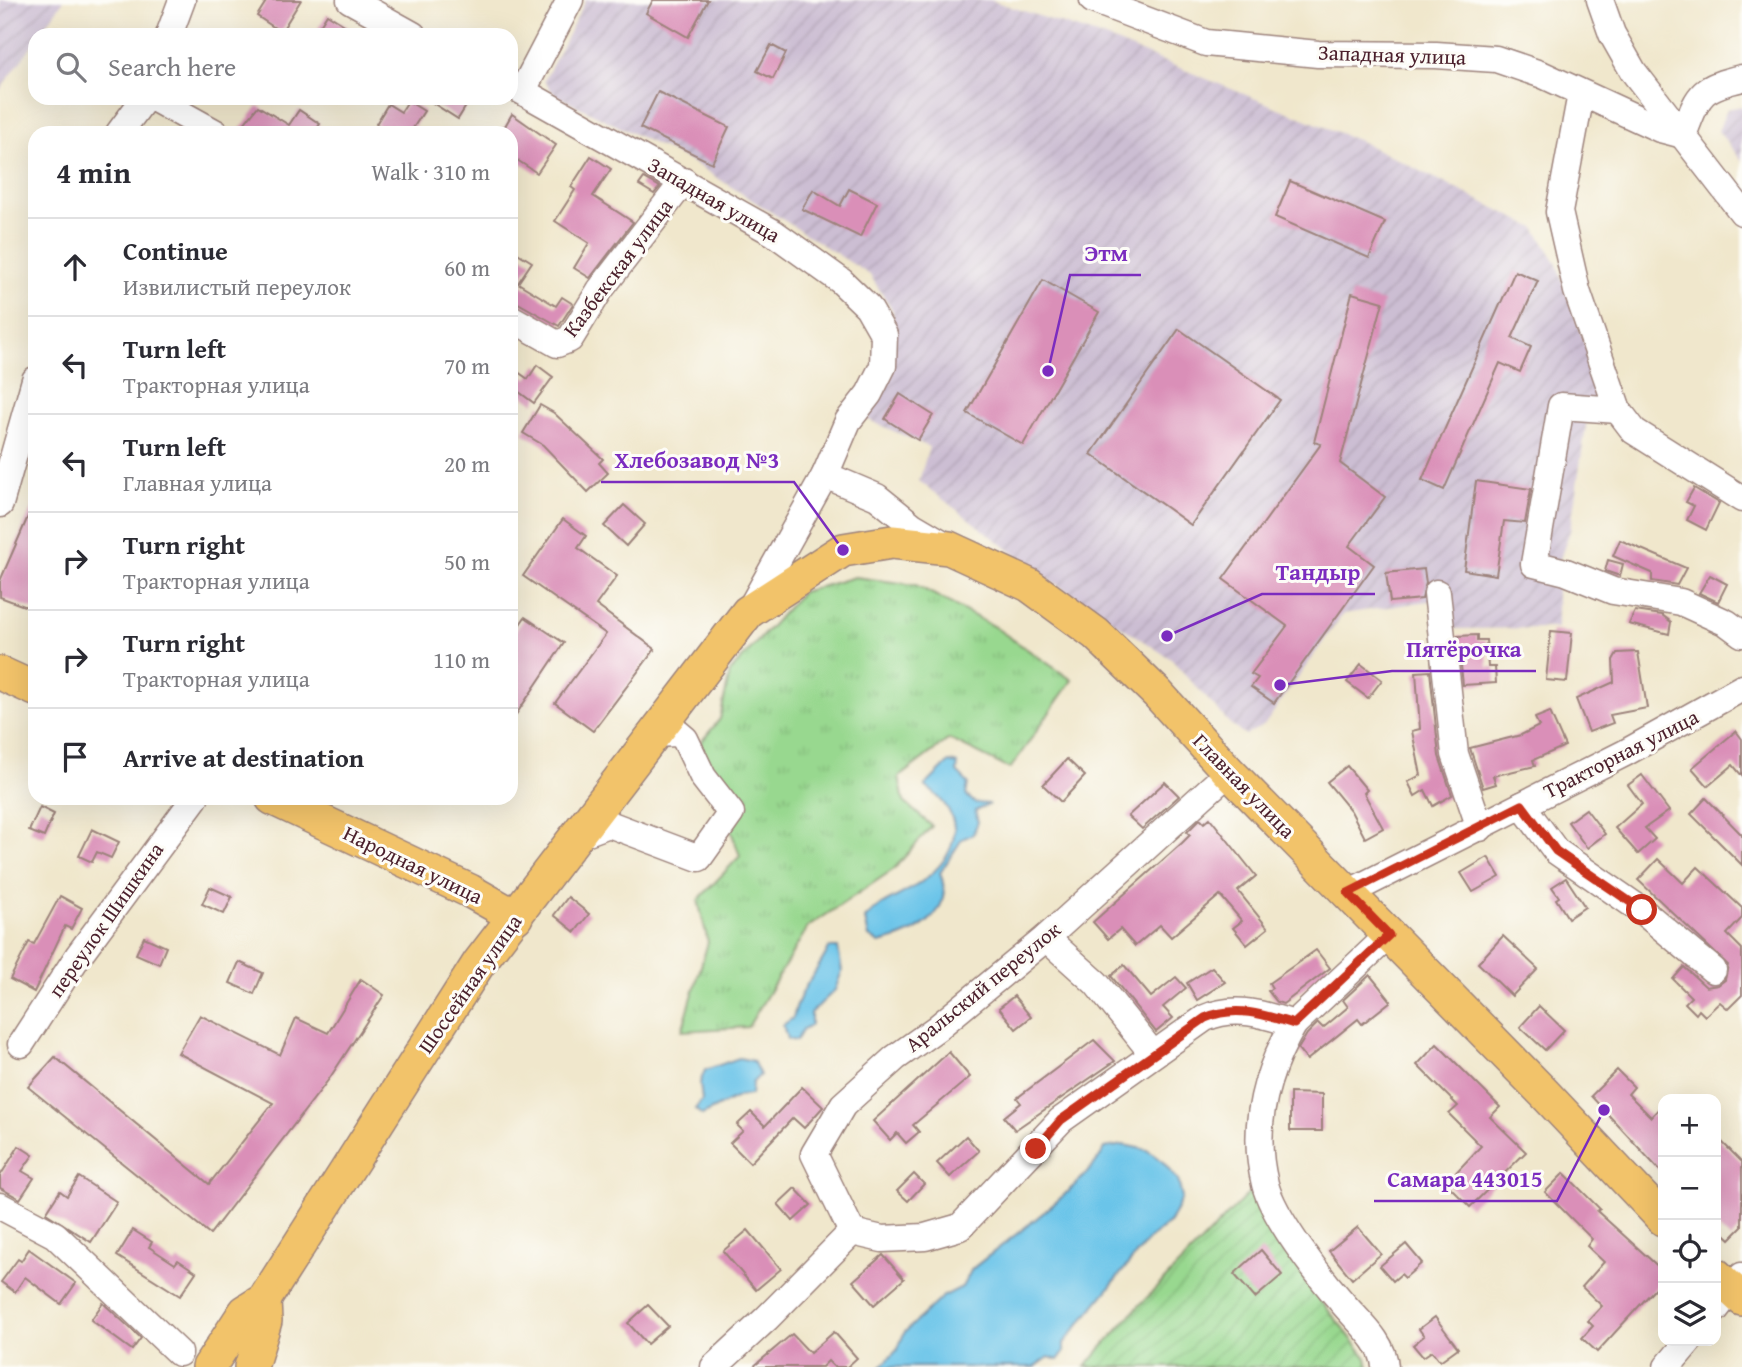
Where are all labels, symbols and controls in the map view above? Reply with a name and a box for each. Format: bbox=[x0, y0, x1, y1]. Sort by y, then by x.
search box bbox=[28, 28, 518, 105]
street label: Западная улица bbox=[1317, 36, 1467, 73]
text: Search here bbox=[108, 47, 236, 86]
icon: search bbox=[52, 48, 90, 86]
street label: Западная улица bbox=[642, 149, 786, 250]
text: 4 min bbox=[56, 150, 131, 194]
text: Walk · 310 m bbox=[371, 155, 490, 188]
street label: Казбекская улица bbox=[555, 192, 680, 343]
text: Continue bbox=[123, 231, 228, 270]
callout: Этм bbox=[1070, 231, 1141, 275]
text: Этм bbox=[1084, 236, 1128, 269]
icon: ahead bbox=[56, 248, 94, 286]
text: 60 m bbox=[444, 251, 490, 284]
text: Извилистый переулок bbox=[123, 270, 351, 303]
text: Turn left bbox=[123, 329, 226, 368]
icon: left bbox=[56, 346, 94, 384]
text: 70 m bbox=[444, 349, 490, 382]
text: Тракторная улица bbox=[123, 368, 310, 401]
text: Turn left bbox=[123, 427, 226, 466]
callout: Хлебозавод №3 bbox=[601, 438, 794, 482]
text: Хлебозавод №3 bbox=[615, 443, 779, 476]
icon: left bbox=[56, 444, 94, 482]
text: 20 m bbox=[444, 447, 490, 480]
text: Главная улица bbox=[123, 466, 272, 499]
text: Turn right bbox=[123, 525, 245, 564]
icon: right bbox=[56, 542, 94, 580]
text: 50 m bbox=[444, 545, 490, 578]
callout: Тандыр bbox=[1262, 550, 1375, 594]
text: Тандыр bbox=[1276, 555, 1360, 588]
text: Тракторная улица bbox=[123, 564, 310, 597]
text: Turn right bbox=[123, 623, 245, 662]
callout: Пятёрочка bbox=[1392, 627, 1536, 671]
text: Пятёрочка bbox=[1406, 632, 1522, 665]
icon: right bbox=[56, 640, 94, 678]
text: 110 m bbox=[433, 643, 490, 676]
text: Тракторная улица bbox=[123, 662, 310, 695]
street label: Тракторная улица bbox=[1538, 701, 1704, 806]
street label: Главная улица bbox=[1186, 726, 1303, 845]
icon: arrive bbox=[56, 738, 94, 776]
text: Arrive at destination bbox=[123, 738, 364, 777]
street label: Народная улица bbox=[338, 817, 488, 912]
street label: переулок Шишкина bbox=[40, 836, 171, 1004]
route start bbox=[1626, 894, 1657, 925]
street label: Шоссейная улица bbox=[410, 908, 529, 1060]
street label: Аральский переулок bbox=[898, 914, 1067, 1059]
map controls bbox=[1658, 1094, 1721, 1346]
button: + bbox=[1658, 1094, 1721, 1157]
route end bbox=[1020, 1133, 1051, 1164]
callout: Самара 443015 bbox=[1374, 1157, 1557, 1201]
button: − bbox=[1658, 1157, 1721, 1220]
text: Самара 443015 bbox=[1387, 1162, 1543, 1195]
button: locate bbox=[1658, 1220, 1721, 1283]
button: layers bbox=[1658, 1283, 1721, 1346]

